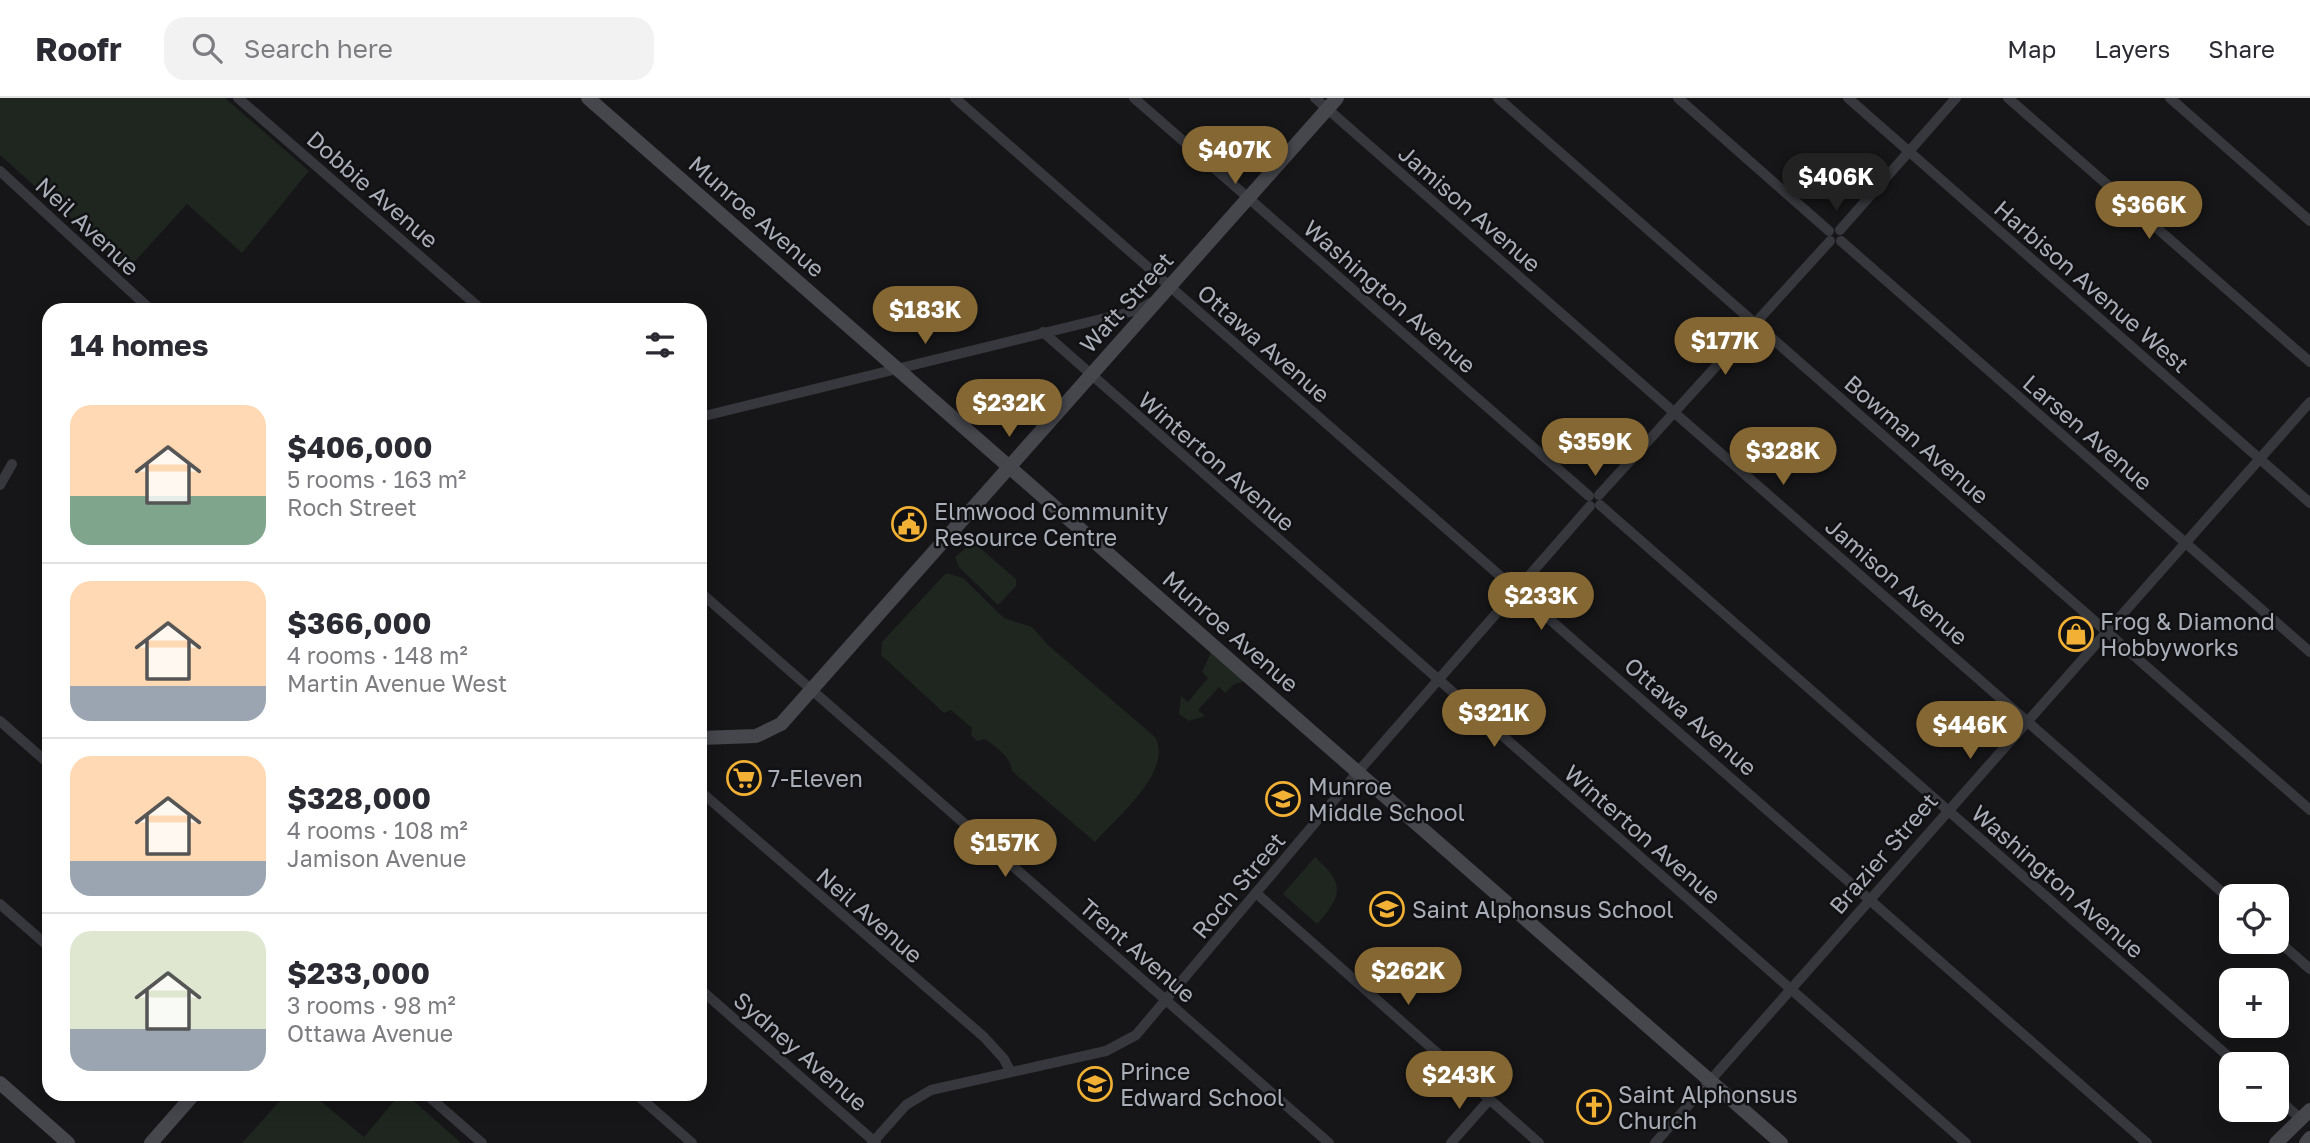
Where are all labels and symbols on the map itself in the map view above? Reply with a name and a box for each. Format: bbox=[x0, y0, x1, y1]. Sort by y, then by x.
street label: Dobbie Avenue bbox=[302, 124, 444, 254]
pin: $407K bbox=[1186, 126, 1284, 186]
street label: Jamison Avenue bbox=[1393, 139, 1547, 277]
street label: Munroe Avenue bbox=[683, 149, 831, 283]
pin: $406K bbox=[1787, 153, 1885, 213]
street label: Neil Avenue bbox=[30, 171, 146, 281]
pin: $366K bbox=[2100, 181, 2198, 241]
street label: Harbison Avenue West bbox=[1989, 194, 2195, 378]
street label: Washington Avenue bbox=[1298, 214, 1482, 378]
street label: Watt Street bbox=[1073, 246, 1179, 358]
street label: Ottawa Avenue bbox=[1192, 278, 1336, 408]
pin: $183K bbox=[876, 286, 974, 346]
pin: $177K bbox=[1676, 317, 1774, 377]
street label: Larsen Avenue bbox=[2018, 368, 2158, 496]
street label: Bowman Avenue bbox=[1839, 369, 1995, 509]
pin: $232K bbox=[960, 380, 1058, 439]
street label: Winterton Avenue bbox=[1133, 385, 1301, 537]
pin: $359K bbox=[1546, 418, 1644, 478]
pin: $328K bbox=[1734, 428, 1832, 487]
place label: Elmwood Community Resource Centre bbox=[934, 497, 1168, 551]
public building icon: Elmwood Community Resource Centre bbox=[890, 505, 928, 543]
street label: Jamison Avenue bbox=[1820, 512, 1974, 650]
street label: Munroe Avenue bbox=[1157, 564, 1305, 698]
pin: $233K bbox=[1492, 573, 1590, 632]
place label: Frog & Diamond Hobbyworks bbox=[2100, 607, 2275, 661]
shop icon: Frog & Diamond Hobbyworks bbox=[2057, 615, 2095, 653]
street label: Ottawa Avenue bbox=[1619, 651, 1763, 781]
pin: $321K bbox=[1445, 690, 1543, 749]
pin: $446K bbox=[1921, 702, 2019, 761]
street label: Winterton Avenue bbox=[1559, 758, 1727, 910]
supermarket icon: 7-Eleven bbox=[725, 759, 763, 797]
place label: 7-Eleven bbox=[768, 764, 863, 792]
place label: Munroe Middle School bbox=[1308, 772, 1465, 826]
school or university icon: Munroe Middle School bbox=[1264, 780, 1302, 818]
street label: Brazier Street bbox=[1823, 787, 1943, 919]
street label: Washington Avenue bbox=[1966, 799, 2150, 963]
pin: $157K bbox=[956, 820, 1054, 879]
street label: Roch Street bbox=[1186, 826, 1290, 944]
street label: Neil Avenue bbox=[811, 861, 929, 969]
school or university icon: Saint Alphonsus School bbox=[1368, 890, 1406, 928]
street label: Trent Avenue bbox=[1074, 892, 1202, 1008]
place label: Saint Alphonsus School bbox=[1412, 895, 1674, 923]
pin: $262K bbox=[1359, 948, 1457, 1007]
street label: Sydney Avenue bbox=[728, 985, 874, 1117]
pin: $243K bbox=[1410, 1052, 1508, 1111]
place label: Prince Edward School bbox=[1120, 1057, 1284, 1111]
school or university icon: Prince Edward School bbox=[1076, 1065, 1114, 1103]
place label: Saint Alphonsus Church bbox=[1618, 1080, 1798, 1134]
church icon: Saint Alphonsus Church bbox=[1575, 1088, 1613, 1126]

